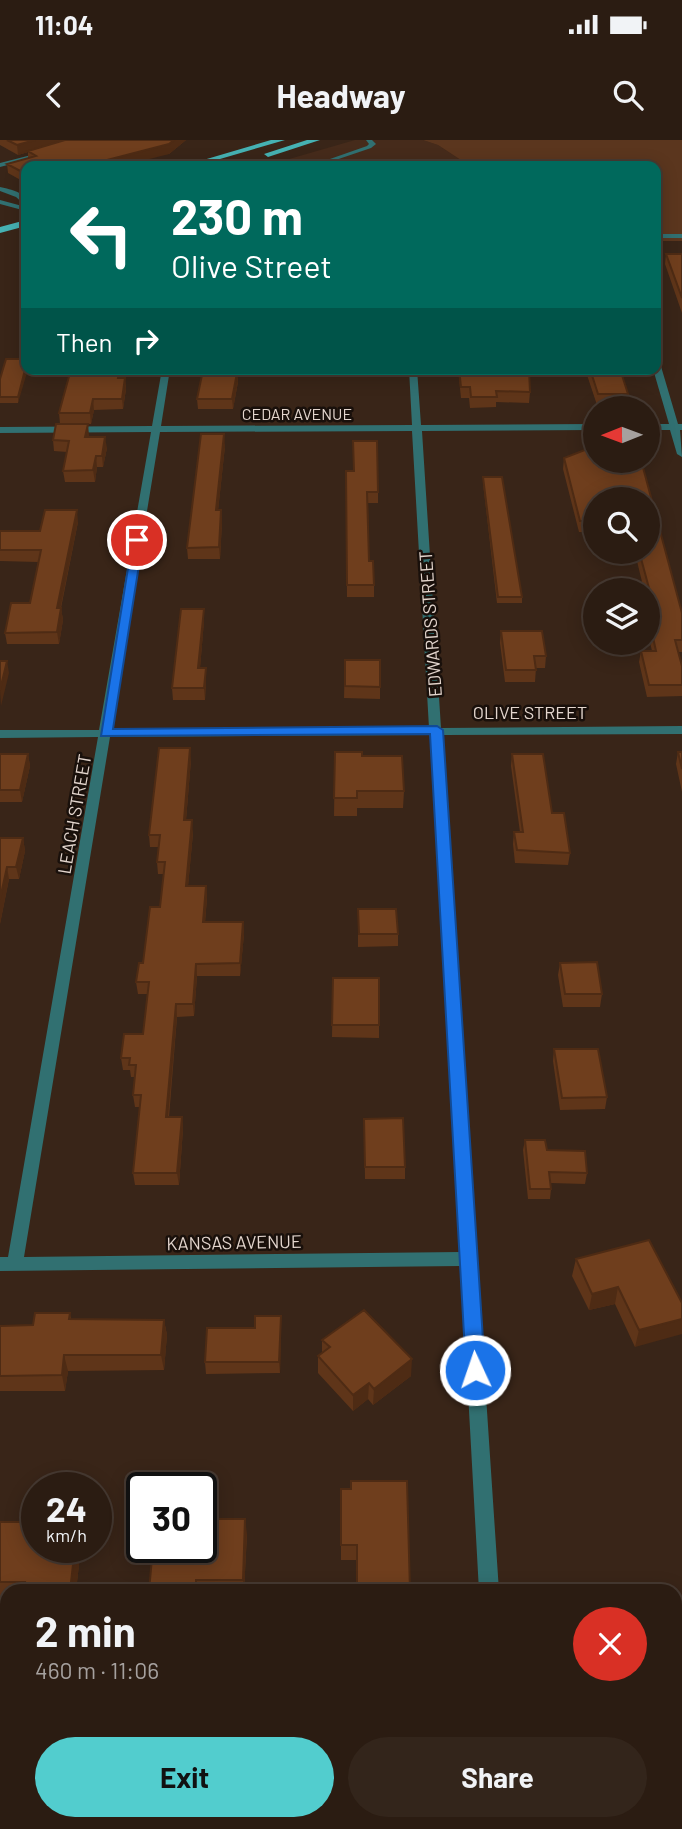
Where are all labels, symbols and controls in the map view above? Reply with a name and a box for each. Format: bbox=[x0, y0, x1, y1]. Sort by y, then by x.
text: 11:04 bbox=[35, 9, 94, 40]
icon: back bbox=[35, 76, 73, 114]
text: Headway bbox=[276, 76, 406, 114]
icon: search bbox=[609, 76, 647, 114]
text: 230 m bbox=[171, 186, 303, 245]
icon: left bbox=[56, 189, 147, 280]
text: Olive Street bbox=[171, 246, 332, 284]
icon: right bbox=[127, 322, 165, 360]
text: Then bbox=[56, 326, 113, 357]
north arrow bbox=[583, 396, 660, 472]
map controls bbox=[583, 396, 660, 655]
street label: CEDAR AVENUE bbox=[242, 404, 352, 423]
button: search bbox=[583, 487, 660, 564]
pin bbox=[107, 510, 167, 570]
icon: arrive bbox=[118, 521, 156, 559]
street label: EDWARDS STREET bbox=[414, 550, 446, 698]
button: layers bbox=[583, 578, 660, 655]
street label: OLIVE STREET bbox=[473, 701, 587, 723]
street label: LEACH STREET bbox=[53, 752, 95, 876]
street label: KANSAS AVENUE bbox=[166, 1230, 302, 1254]
position arrow bbox=[438, 1333, 512, 1407]
speed limit sign: 30 bbox=[126, 1472, 217, 1563]
text: 24 bbox=[46, 1487, 87, 1529]
text: km/h bbox=[46, 1524, 87, 1546]
text: 2 min bbox=[35, 1605, 136, 1655]
button: close bbox=[573, 1607, 647, 1681]
text: 460 m · 11:06 bbox=[35, 1656, 159, 1684]
button: Exit bbox=[35, 1737, 334, 1817]
button: Share bbox=[348, 1737, 647, 1817]

